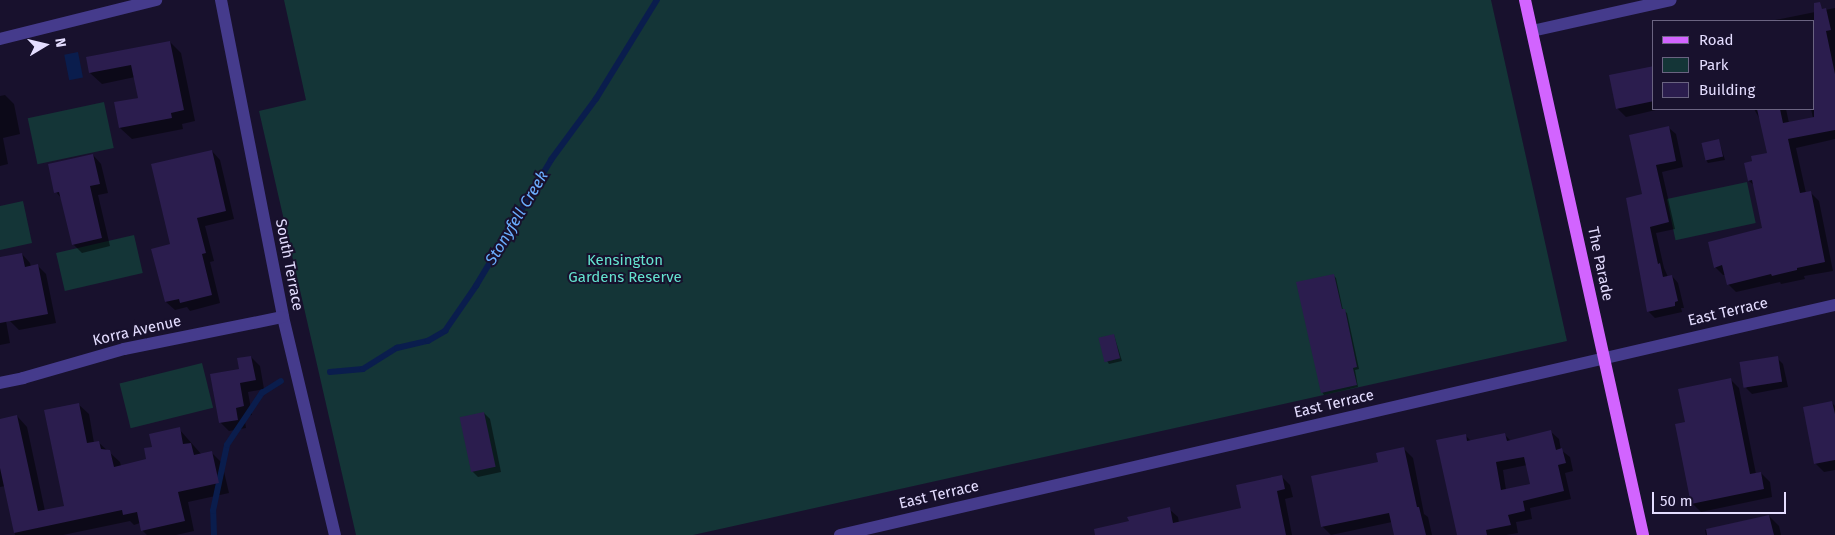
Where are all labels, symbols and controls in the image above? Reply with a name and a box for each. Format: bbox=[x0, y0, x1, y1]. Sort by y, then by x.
north arrow bbox=[20, 20, 70, 70]
legend bbox=[1652, 20, 1815, 110]
text: Road bbox=[1699, 31, 1734, 49]
text: N bbox=[51, 37, 69, 48]
text: Park bbox=[1699, 56, 1729, 74]
text: Building bbox=[1699, 81, 1755, 99]
water label: Stonyfell Creek bbox=[481, 167, 553, 269]
street label: South Terrace bbox=[271, 218, 307, 312]
street label: The Parade bbox=[1583, 225, 1617, 303]
park label: Kensington Gardens Reserve bbox=[568, 251, 682, 286]
street label: East Terrace bbox=[1686, 294, 1770, 330]
street label: Korra Avenue bbox=[91, 312, 183, 350]
street label: East Terrace bbox=[1292, 386, 1376, 422]
street label: East Terrace bbox=[897, 477, 981, 513]
scale bar bbox=[1655, 482, 1789, 514]
text: 50 m bbox=[1660, 492, 1693, 510]

